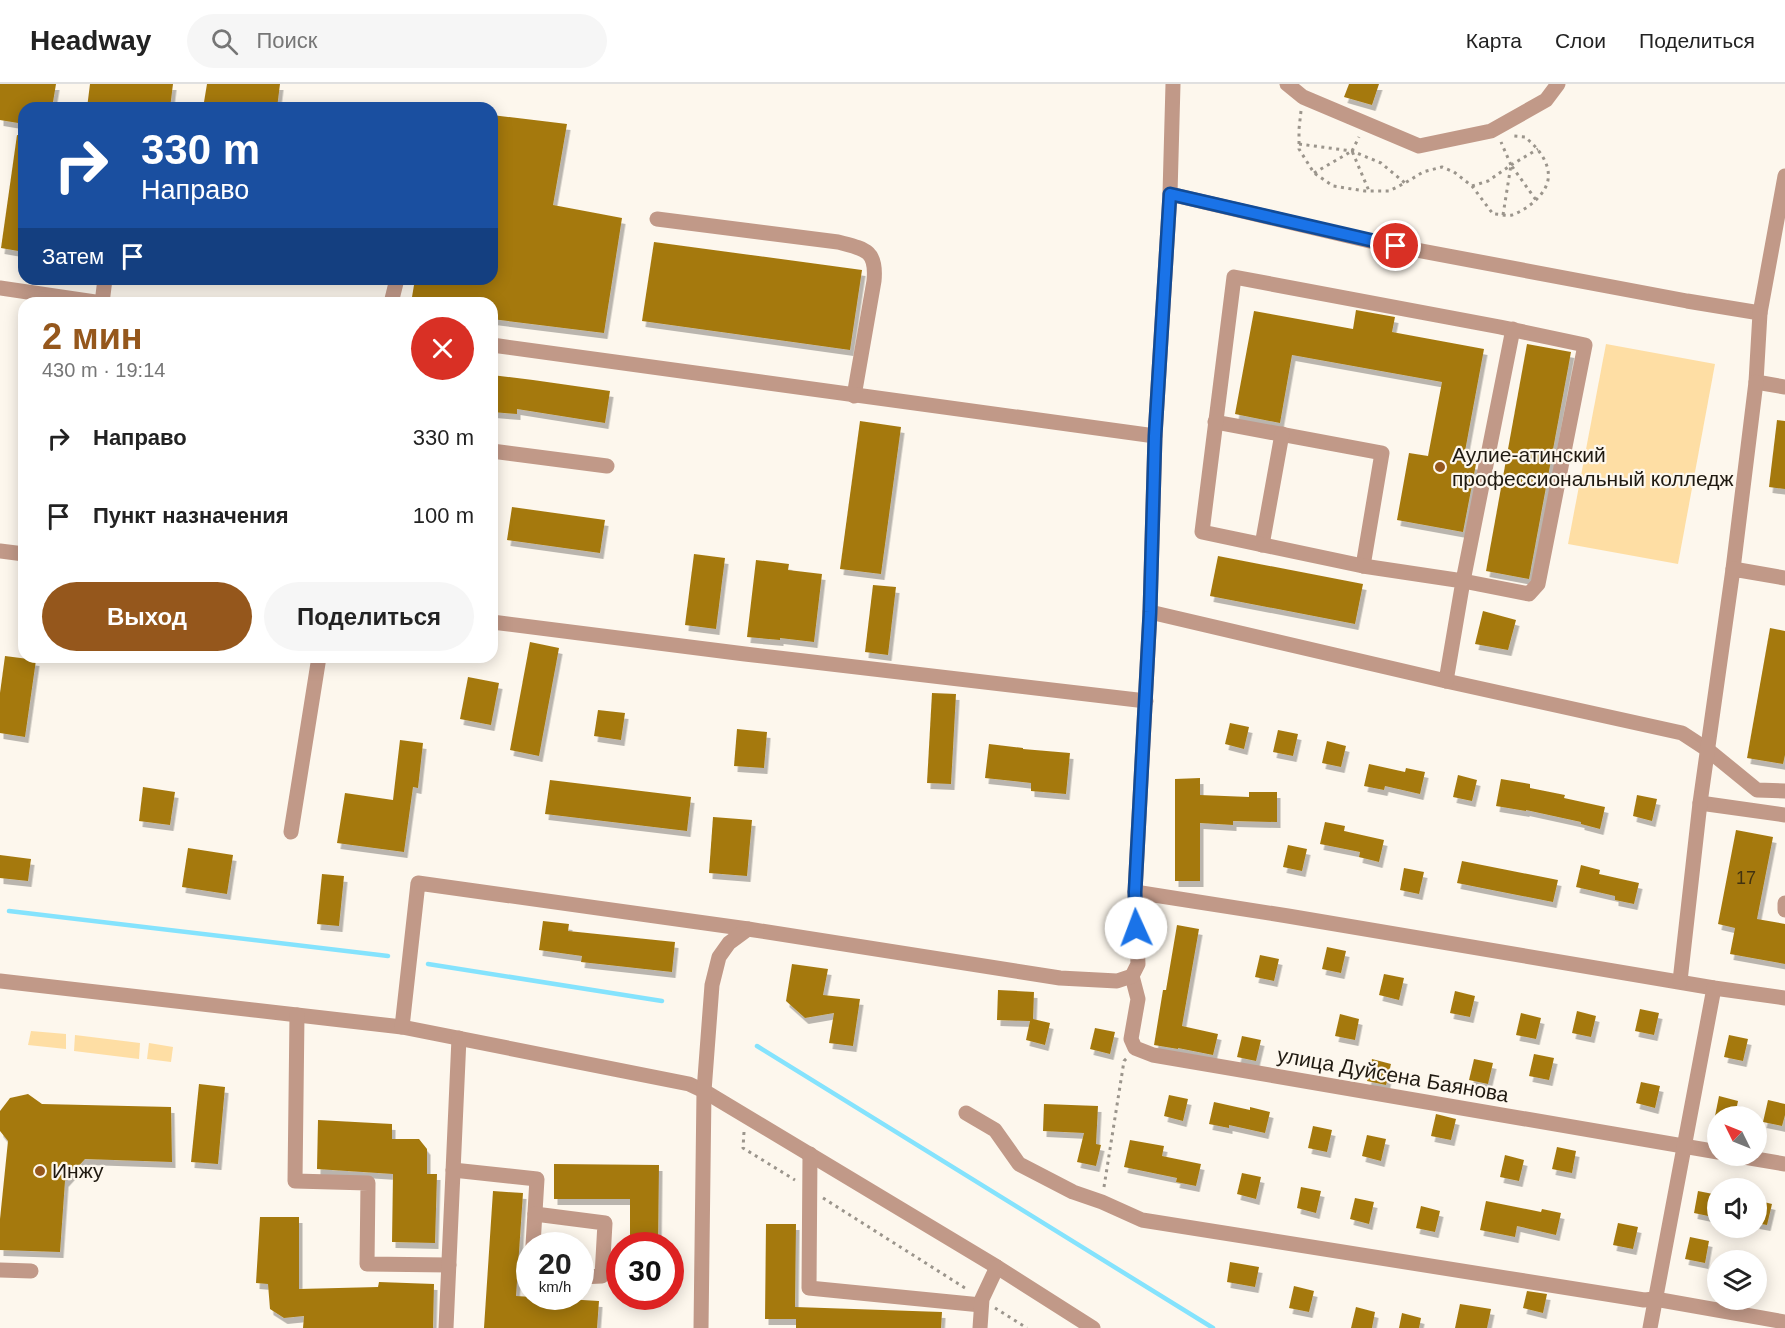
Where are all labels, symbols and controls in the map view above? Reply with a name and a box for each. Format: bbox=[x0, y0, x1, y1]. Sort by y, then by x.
search box bbox=[187, 14, 607, 68]
text: Headway bbox=[30, 25, 151, 56]
icon: search bbox=[208, 25, 241, 58]
text: Поиск bbox=[256, 28, 317, 53]
text: Карта bbox=[1466, 29, 1522, 52]
text: Слои bbox=[1555, 29, 1606, 52]
text: Поделиться bbox=[1639, 29, 1755, 52]
icon: right bbox=[42, 126, 120, 204]
text: 330 m bbox=[141, 126, 260, 173]
text: Направо bbox=[141, 175, 249, 205]
pin bbox=[1370, 220, 1421, 271]
icon: arrive bbox=[1379, 229, 1412, 262]
icon: arrive bbox=[116, 240, 149, 273]
text: Затем bbox=[42, 244, 104, 269]
text: 2 мин bbox=[42, 316, 143, 357]
button: close bbox=[411, 317, 474, 380]
text: 430 m · 19:14 bbox=[42, 359, 165, 381]
icon: right bbox=[42, 422, 75, 455]
text: Направо bbox=[93, 425, 187, 450]
text: 330 m bbox=[413, 425, 474, 450]
place label: Аулие-атинский профессиональный колледж bbox=[1452, 443, 1734, 490]
marker: Аулие-атинский профессиональный колледж bbox=[1433, 460, 1447, 474]
icon: arrive bbox=[42, 500, 75, 533]
text: Пункт назначения bbox=[93, 503, 289, 528]
text: 100 m bbox=[413, 503, 474, 528]
button: Выход bbox=[42, 582, 252, 651]
button: Поделиться bbox=[264, 582, 474, 651]
house number: 17 bbox=[1736, 868, 1756, 888]
position arrow bbox=[1104, 896, 1168, 960]
street label: улица Дуйсена Баянова bbox=[1276, 1043, 1511, 1106]
north arrow bbox=[1707, 1106, 1767, 1166]
map controls bbox=[1707, 1106, 1767, 1310]
place label: Инжу bbox=[52, 1159, 104, 1182]
marker: Инжу bbox=[33, 1164, 47, 1178]
button: sound bbox=[1707, 1178, 1767, 1238]
speed limit sign: 30 bbox=[606, 1232, 684, 1310]
text: 20 bbox=[538, 1247, 572, 1280]
button: layers bbox=[1707, 1250, 1767, 1310]
text: km/h bbox=[539, 1278, 571, 1295]

